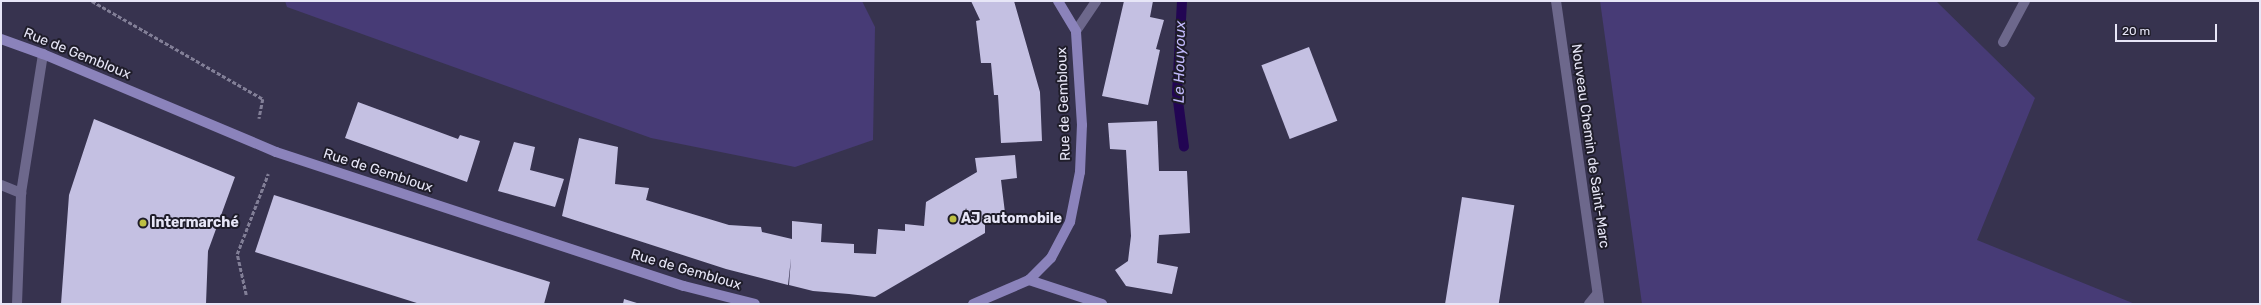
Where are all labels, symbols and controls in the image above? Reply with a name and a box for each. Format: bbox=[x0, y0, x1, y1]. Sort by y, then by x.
scale bar bbox=[2117, 16, 2219, 42]
water label: Le Houyoux bbox=[1170, 21, 1190, 103]
text: 20 m bbox=[2122, 24, 2150, 38]
street label: Rue de Gembloux bbox=[21, 25, 133, 83]
street label: Nouveau Chemin de Saint-Marc bbox=[1567, 43, 1613, 249]
street label: Rue de Gembloux bbox=[1054, 47, 1074, 161]
street label: Rue de Gembloux bbox=[321, 145, 435, 197]
place label: AJ automobile bbox=[961, 211, 1062, 227]
marker: AJ automobile bbox=[948, 214, 958, 224]
place label: Intermarché bbox=[151, 215, 239, 231]
marker: Intermarché bbox=[138, 218, 148, 228]
street label: Rue de Gembloux bbox=[629, 246, 743, 294]

